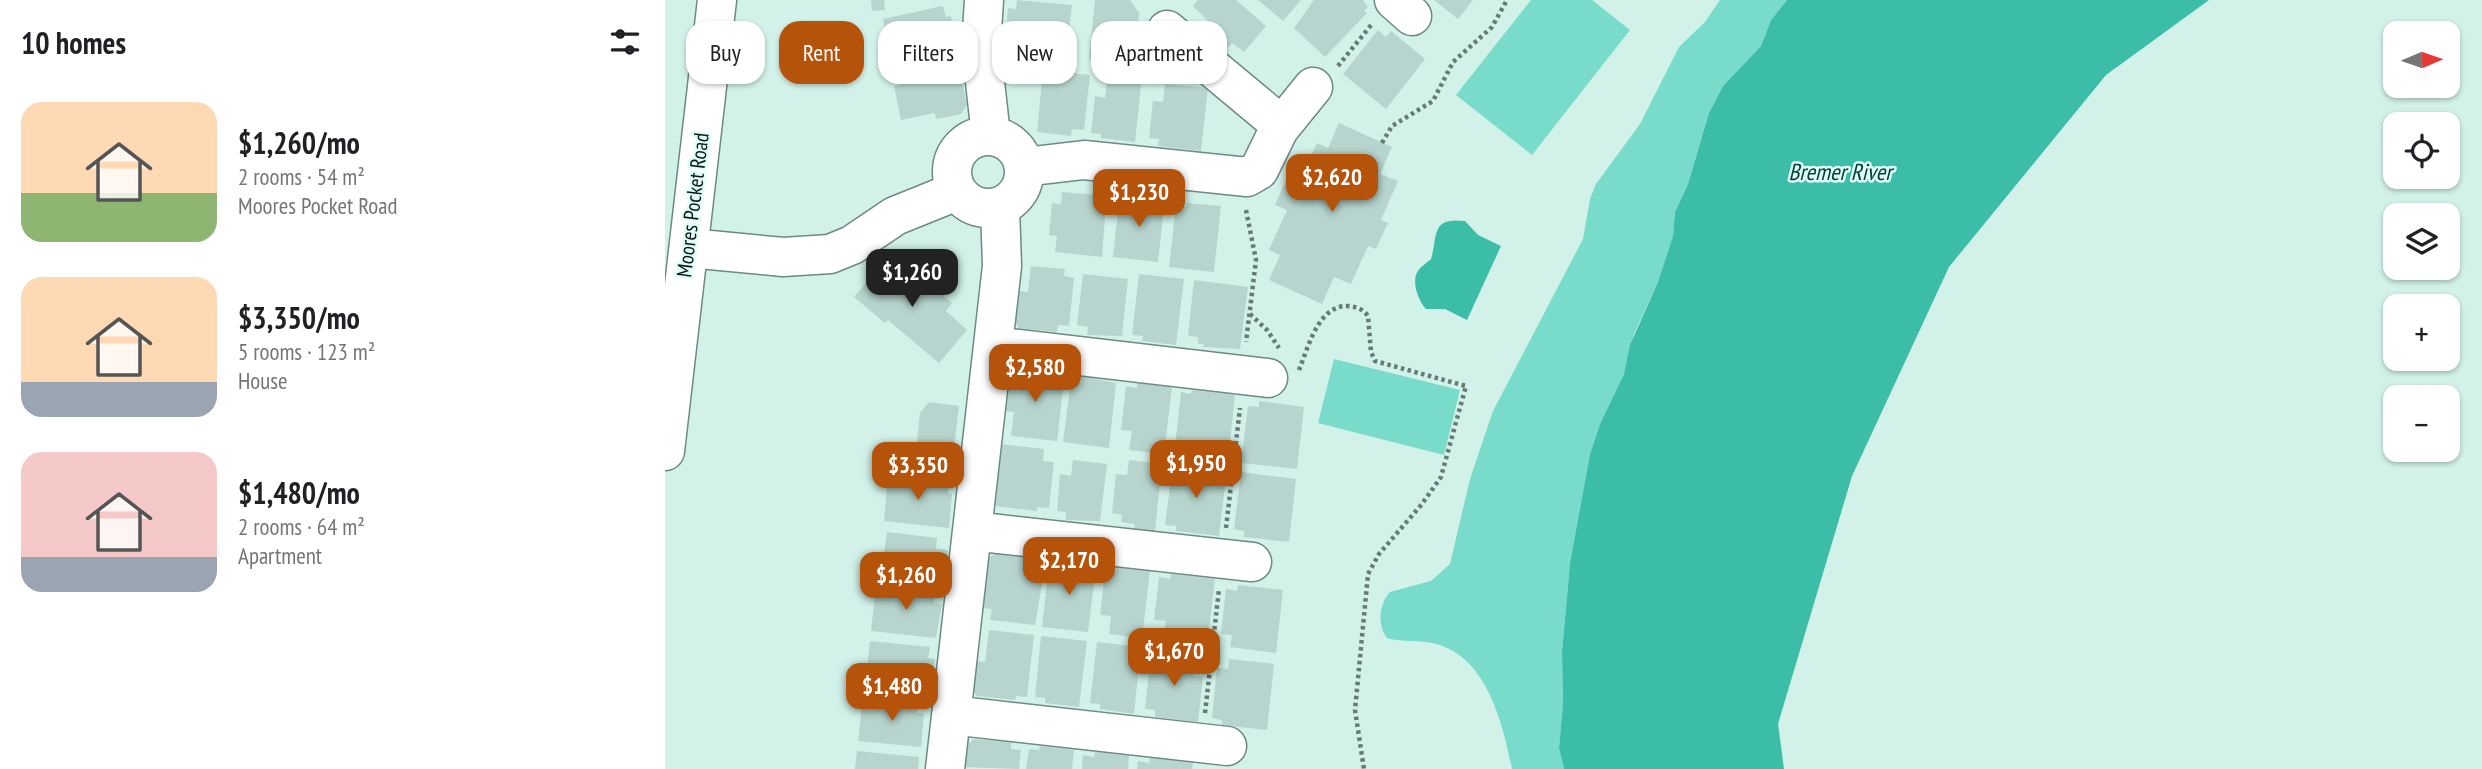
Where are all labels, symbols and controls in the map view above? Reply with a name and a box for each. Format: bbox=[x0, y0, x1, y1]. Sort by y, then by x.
chip: Buy bbox=[686, 21, 765, 84]
chip: Rent bbox=[779, 21, 864, 84]
chip: Filters bbox=[878, 21, 978, 84]
chip: New bbox=[992, 21, 1077, 84]
chip: Apartment bbox=[1091, 21, 1227, 84]
north arrow bbox=[2383, 21, 2461, 98]
map controls bbox=[2383, 21, 2460, 462]
text: 10 homes bbox=[21, 23, 126, 62]
icon: filters bbox=[606, 23, 644, 61]
button: locate bbox=[2383, 112, 2460, 189]
text: $1,260/mo bbox=[238, 123, 360, 162]
icon: home bbox=[77, 130, 161, 214]
street label: Moores Pocket Road bbox=[670, 131, 715, 279]
pin: $2,620 bbox=[1275, 154, 1389, 214]
water label: Bremer River bbox=[1788, 157, 1895, 186]
text: 2 rooms · 54 m² bbox=[238, 162, 365, 191]
text: $2,620 bbox=[1302, 162, 1362, 191]
pin: $1,230 bbox=[1082, 170, 1196, 229]
text: $1,230 bbox=[1109, 177, 1169, 206]
text: Moores Pocket Road bbox=[238, 191, 397, 220]
button: layers bbox=[2383, 203, 2460, 280]
pin: $1,260 bbox=[855, 250, 969, 309]
text: $1,260 bbox=[882, 257, 942, 286]
button: + bbox=[2383, 294, 2460, 371]
text: $3,350/mo bbox=[238, 298, 360, 337]
icon: home bbox=[77, 305, 161, 389]
text: 5 rooms · 123 m² bbox=[238, 337, 375, 366]
pin: $2,580 bbox=[978, 344, 1092, 404]
text: $2,580 bbox=[1005, 352, 1065, 381]
text: House bbox=[238, 366, 288, 395]
button: − bbox=[2383, 385, 2460, 462]
pin: $1,950 bbox=[1139, 440, 1253, 500]
pin: $3,350 bbox=[861, 442, 975, 502]
text: $1,950 bbox=[1166, 448, 1226, 477]
text: $3,350 bbox=[888, 450, 948, 479]
text: $1,480/mo bbox=[238, 473, 360, 512]
icon: home bbox=[77, 480, 161, 564]
text: 2 rooms · 64 m² bbox=[238, 512, 365, 541]
pin: $2,170 bbox=[1012, 538, 1126, 597]
text: Apartment bbox=[238, 541, 322, 570]
text: $2,170 bbox=[1039, 545, 1099, 574]
pin: $1,260 bbox=[849, 552, 963, 612]
text: $1,260 bbox=[876, 560, 936, 589]
pin: $1,670 bbox=[1117, 628, 1231, 688]
text: $1,670 bbox=[1144, 636, 1204, 665]
pin: $1,480 bbox=[835, 664, 949, 723]
text: $1,480 bbox=[862, 671, 922, 700]

